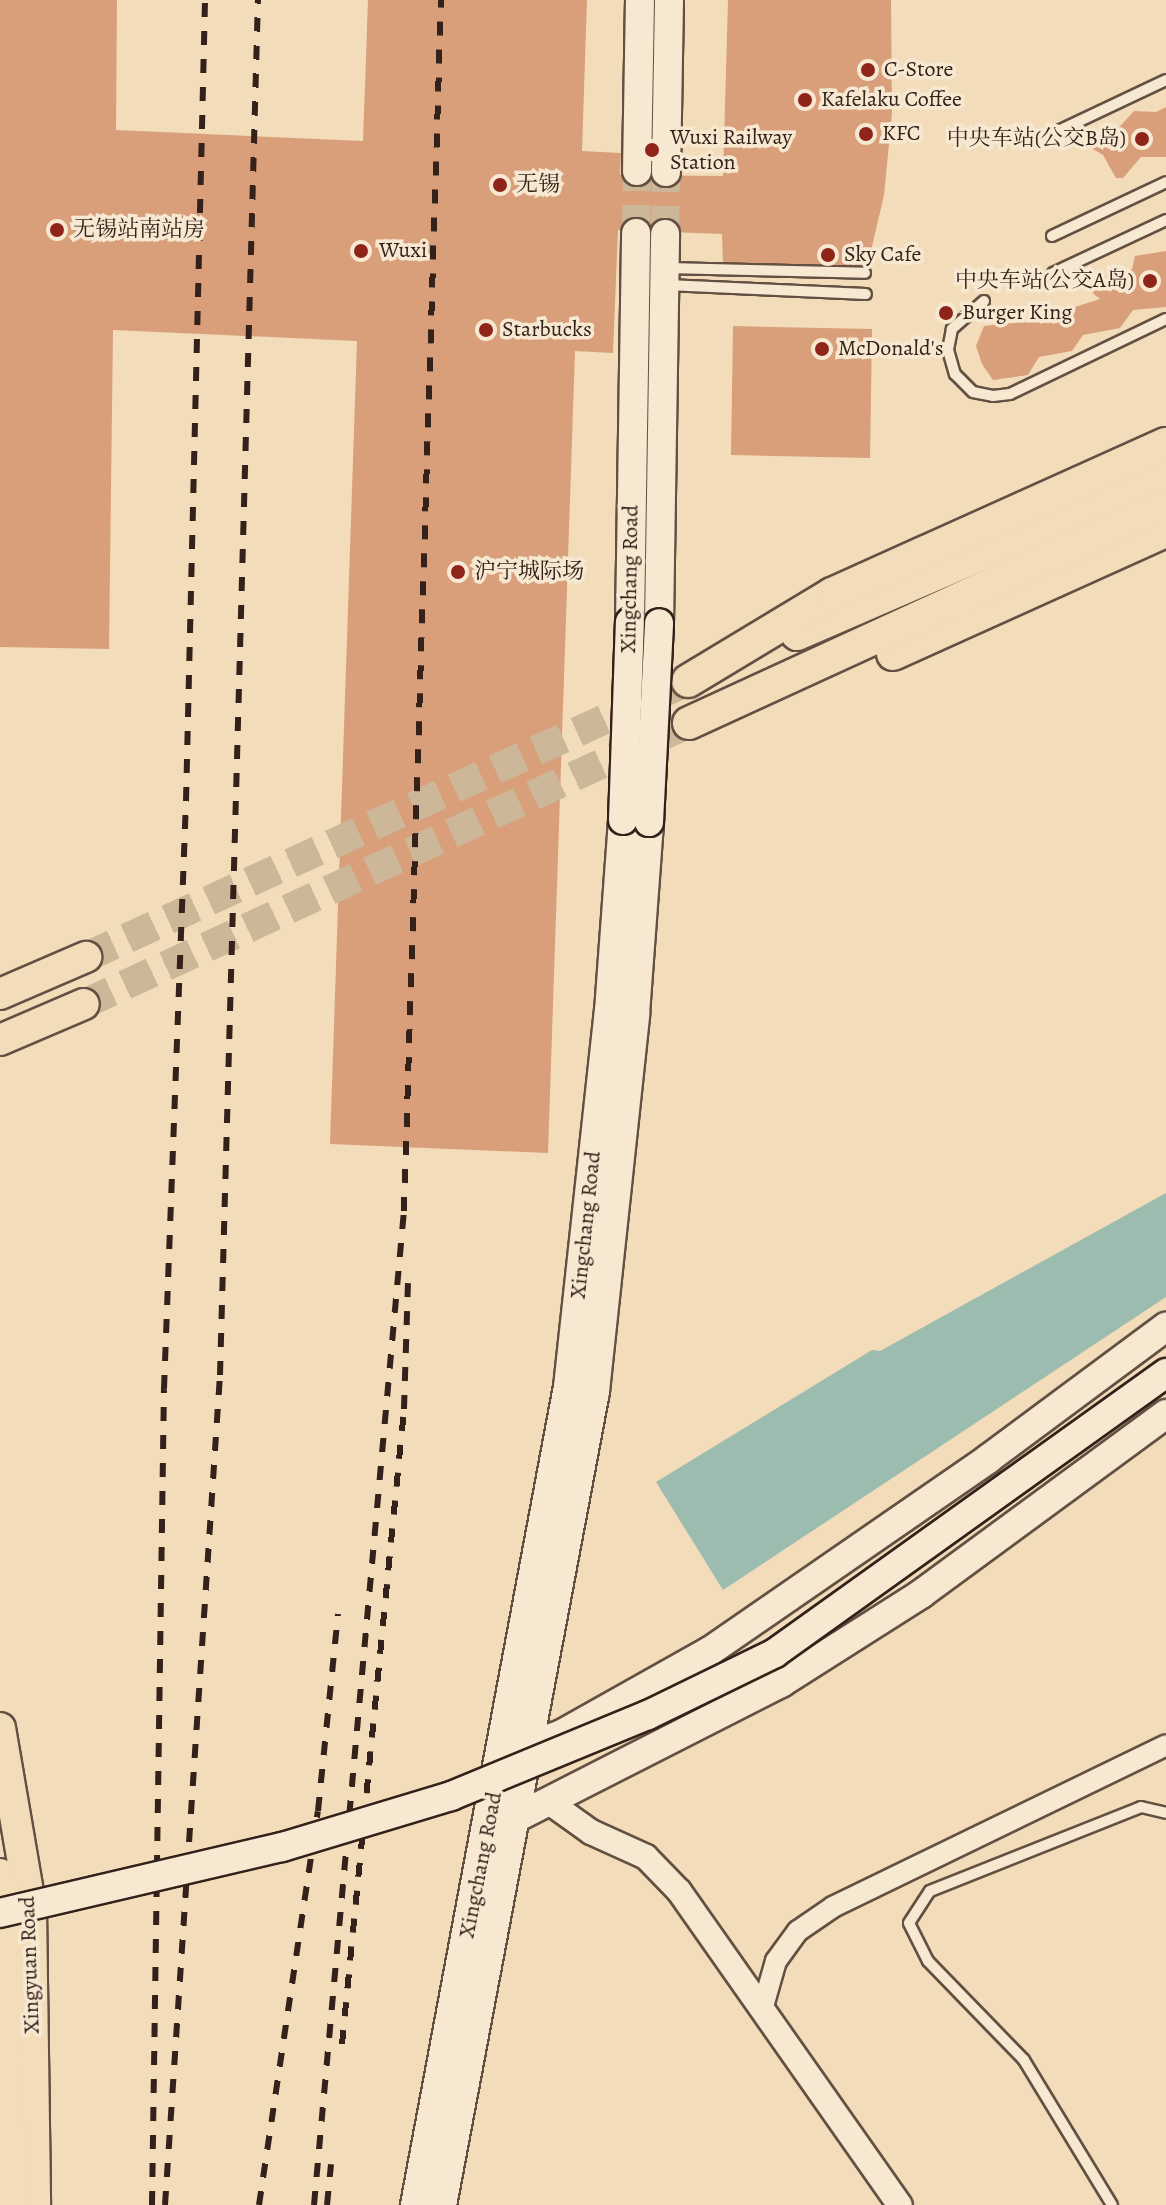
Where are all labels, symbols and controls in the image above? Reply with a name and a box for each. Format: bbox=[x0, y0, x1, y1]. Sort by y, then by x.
place label: C-Store bbox=[884, 57, 953, 83]
marker: C-Store bbox=[859, 61, 877, 79]
place label: Kafelaku Coffee bbox=[821, 87, 962, 113]
marker: Kafelaku Coffee bbox=[796, 91, 814, 109]
place label: KFC bbox=[882, 121, 921, 147]
place label: Wuxi Railway Station bbox=[670, 124, 792, 176]
marker: KFC bbox=[857, 125, 875, 143]
place label: 中央车站(公交B岛) bbox=[947, 126, 1126, 152]
marker: 中央车站(公交B岛) bbox=[1133, 130, 1151, 148]
marker: Wuxi Railway Station bbox=[641, 139, 663, 161]
place label: 无锡 bbox=[516, 172, 560, 198]
marker: 无锡 bbox=[491, 176, 509, 194]
place label: 无锡站南站房 bbox=[73, 217, 205, 243]
marker: 无锡站南站房 bbox=[48, 221, 66, 239]
place label: Wuxi bbox=[379, 238, 427, 264]
marker: Wuxi bbox=[350, 240, 372, 262]
place label: Sky Cafe bbox=[844, 242, 921, 268]
marker: Sky Cafe bbox=[819, 246, 837, 264]
place label: 中央车站(公交A岛) bbox=[955, 268, 1134, 294]
marker: 中央车站(公交A岛) bbox=[1141, 272, 1159, 290]
place label: Burger King bbox=[962, 300, 1072, 326]
marker: Burger King bbox=[937, 304, 955, 322]
place label: Starbucks bbox=[502, 317, 592, 343]
marker: Starbucks bbox=[477, 321, 495, 339]
place label: McDonald's bbox=[838, 336, 943, 362]
marker: McDonald's bbox=[813, 340, 831, 358]
street label: Xingchang Road bbox=[616, 505, 644, 653]
place label: 沪宁城际场 bbox=[474, 559, 584, 585]
marker: 沪宁城际场 bbox=[449, 563, 467, 581]
street label: Xingchang Road bbox=[565, 1150, 607, 1300]
street label: Xingchang Road bbox=[454, 1790, 508, 1940]
street label: Xingyuan Road bbox=[14, 1896, 46, 2034]

